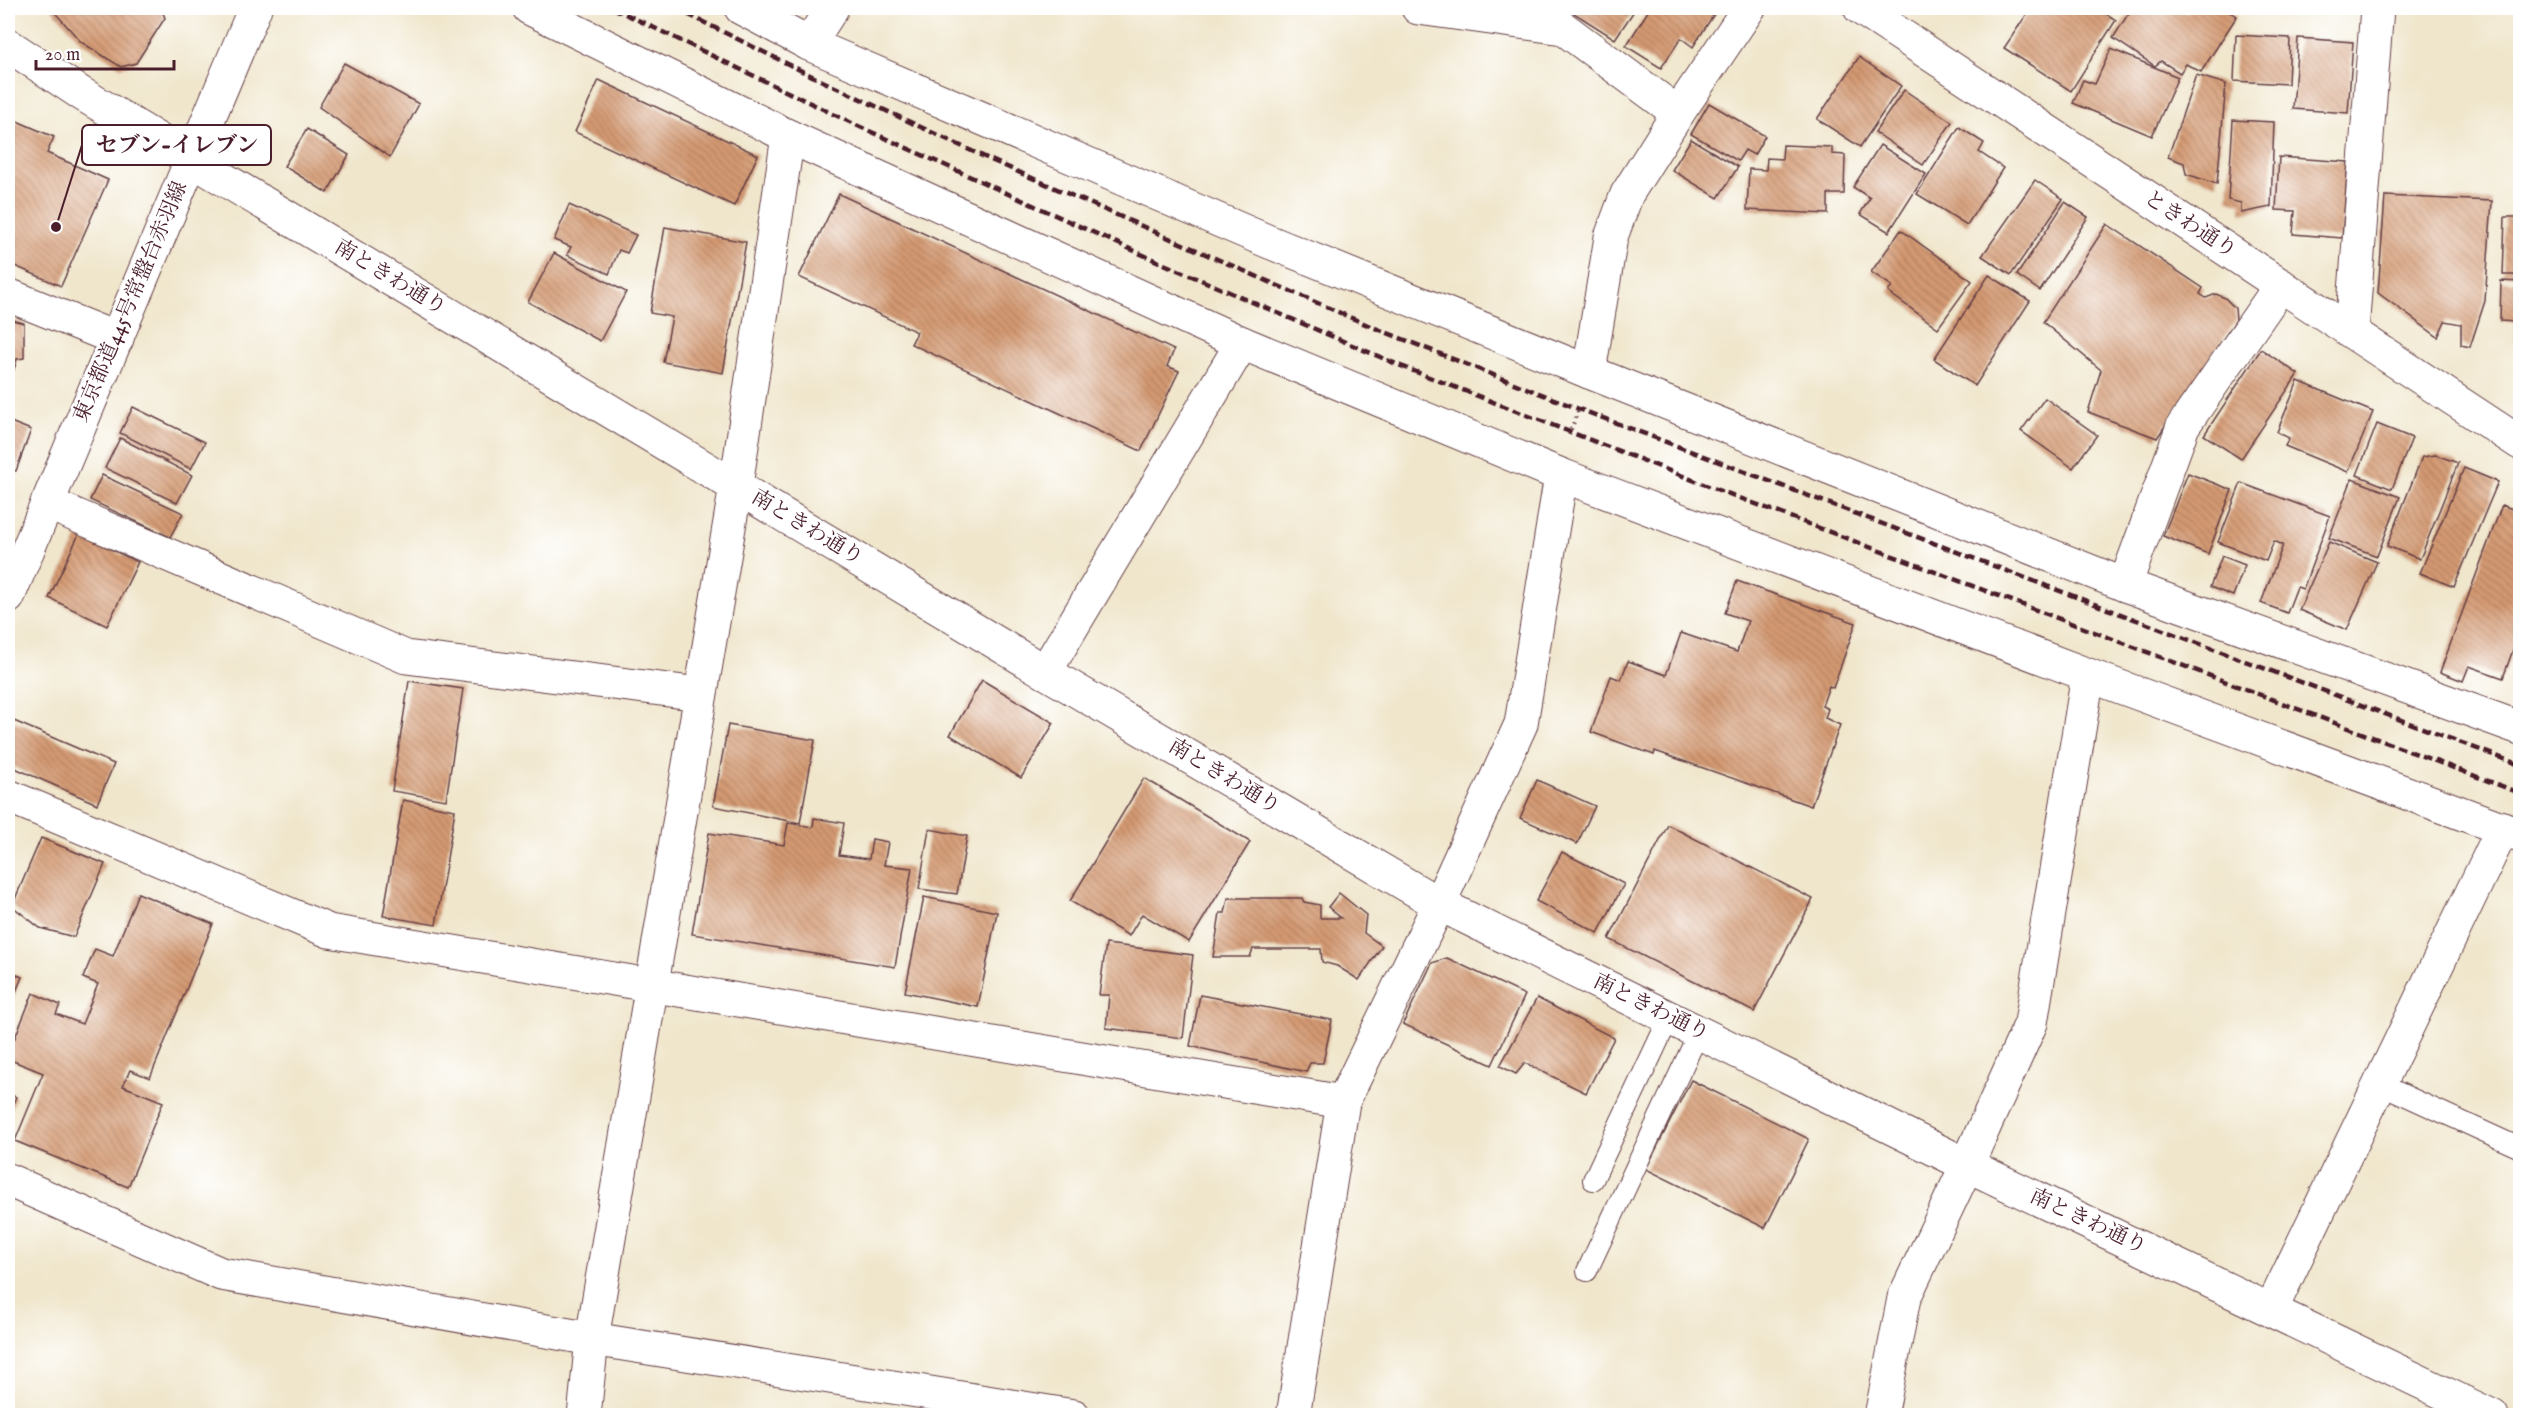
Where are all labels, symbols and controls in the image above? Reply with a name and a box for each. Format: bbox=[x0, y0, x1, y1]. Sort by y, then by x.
scale bar bbox=[36, 33, 174, 71]
text: 20 m bbox=[45, 44, 80, 67]
callout: セブン-イレブン bbox=[82, 125, 271, 165]
text: セブン-イレブン bbox=[96, 132, 258, 160]
street label: 東京都道445号常盤台赤羽線 bbox=[68, 177, 194, 427]
street label: ときわ通り bbox=[2139, 185, 2241, 265]
street label: 南ときわ通り bbox=[329, 234, 451, 322]
street label: 南ときわ通り bbox=[746, 484, 868, 572]
street label: 南ときわ通り bbox=[1163, 733, 1285, 821]
street label: 南ときわ通り bbox=[1588, 968, 1714, 1048]
street label: 南ときわ通り bbox=[2025, 1183, 2151, 1261]

